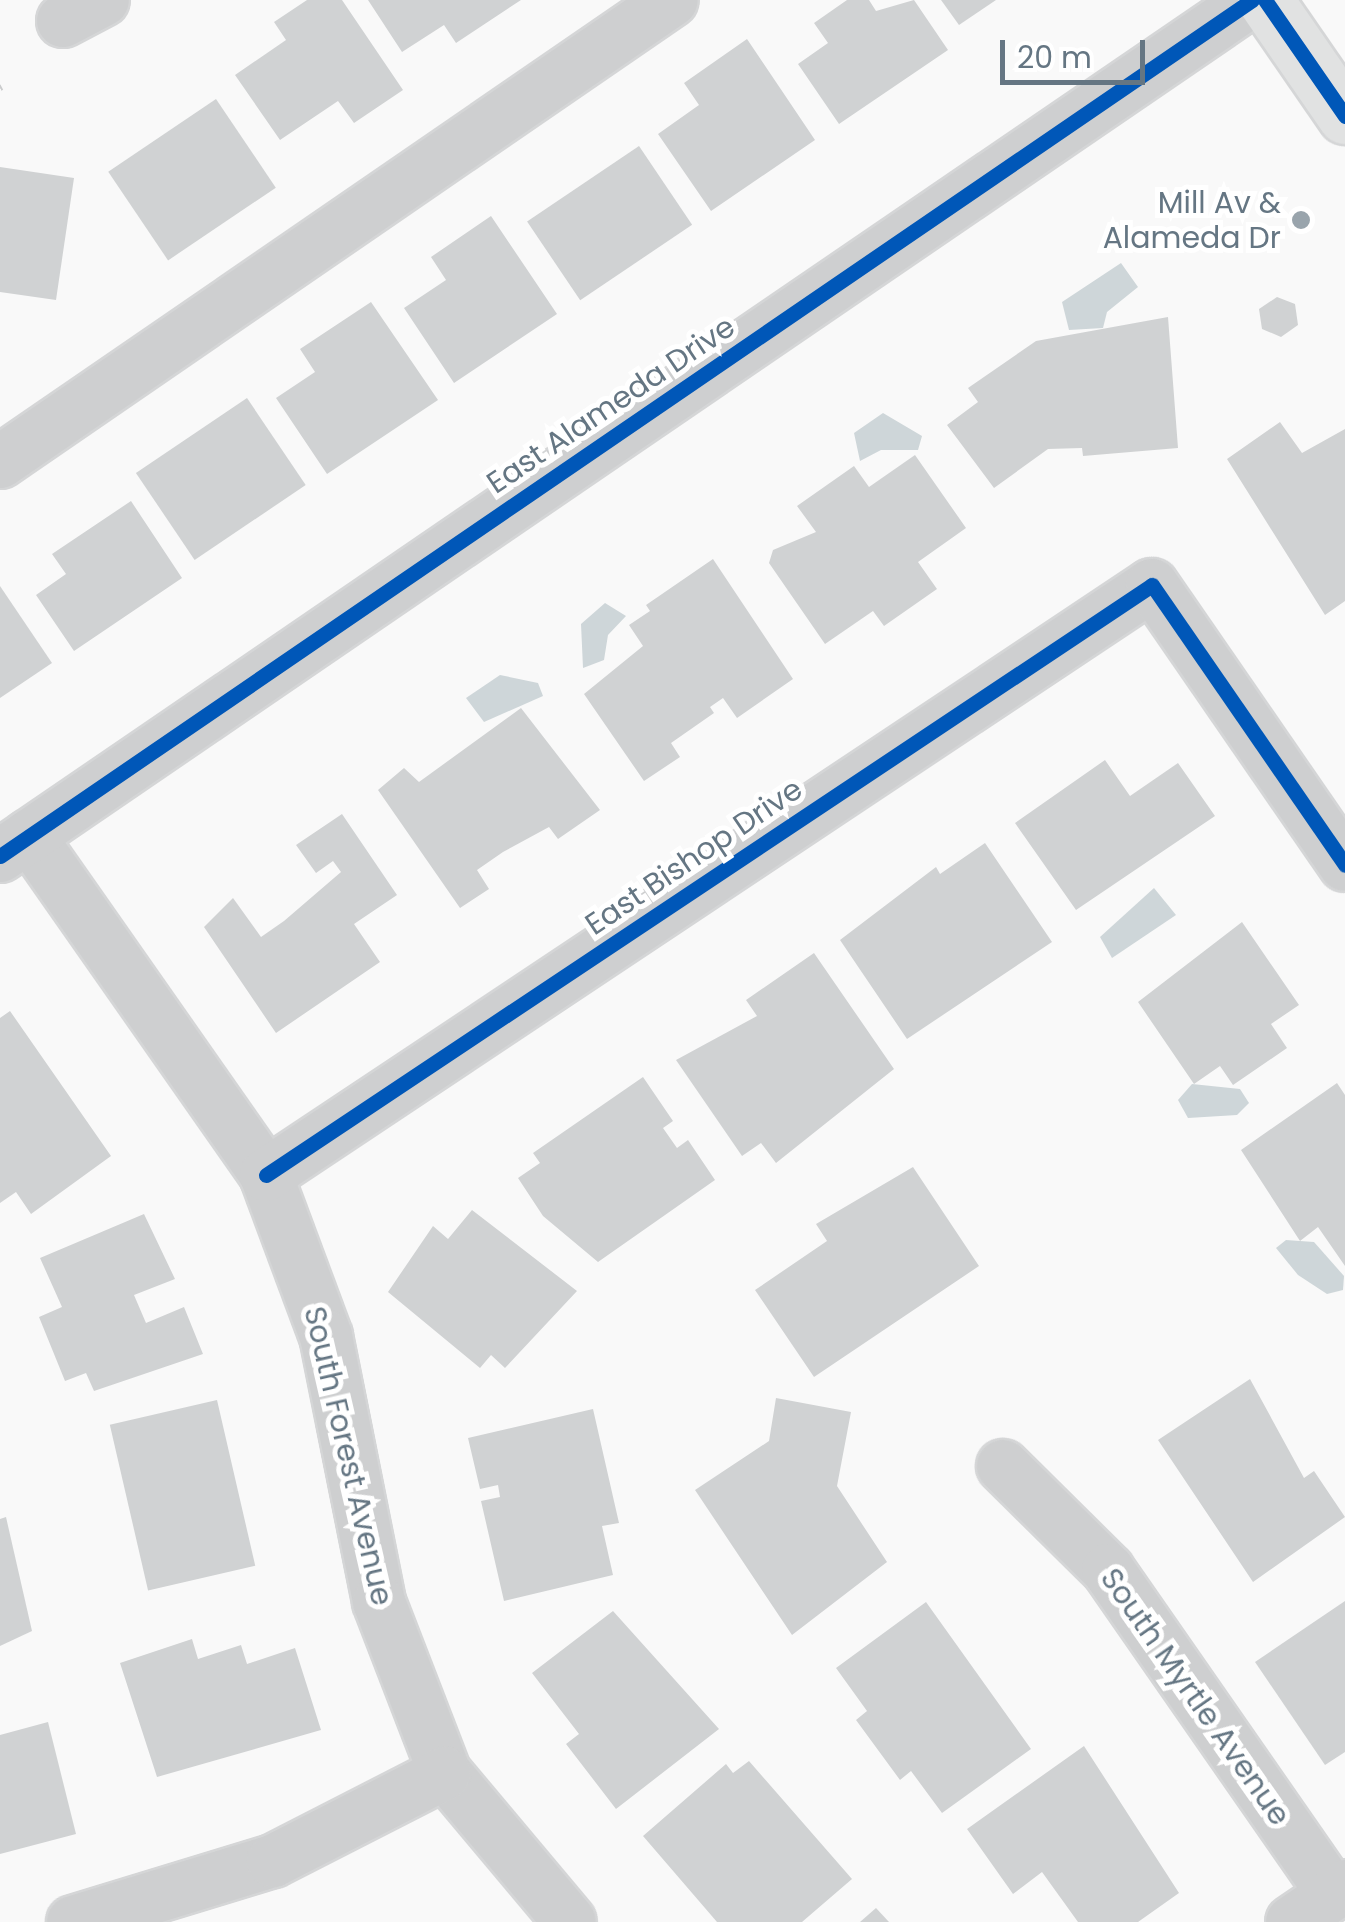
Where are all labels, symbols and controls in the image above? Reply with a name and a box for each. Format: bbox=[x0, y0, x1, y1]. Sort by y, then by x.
scale bar bbox=[1005, 20, 1150, 82]
text: 20 m bbox=[1017, 36, 1092, 79]
place label: Mill Av & Alameda Dr bbox=[1103, 185, 1281, 256]
marker: Mill Av & Alameda Dr bbox=[1290, 209, 1312, 231]
street label: East Alameda Drive bbox=[480, 309, 742, 501]
street label: East Bishop Drive bbox=[579, 771, 809, 943]
street label: South Forest Avenue bbox=[296, 1303, 400, 1609]
street label: South Myrtle Avenue bbox=[1093, 1562, 1297, 1832]

